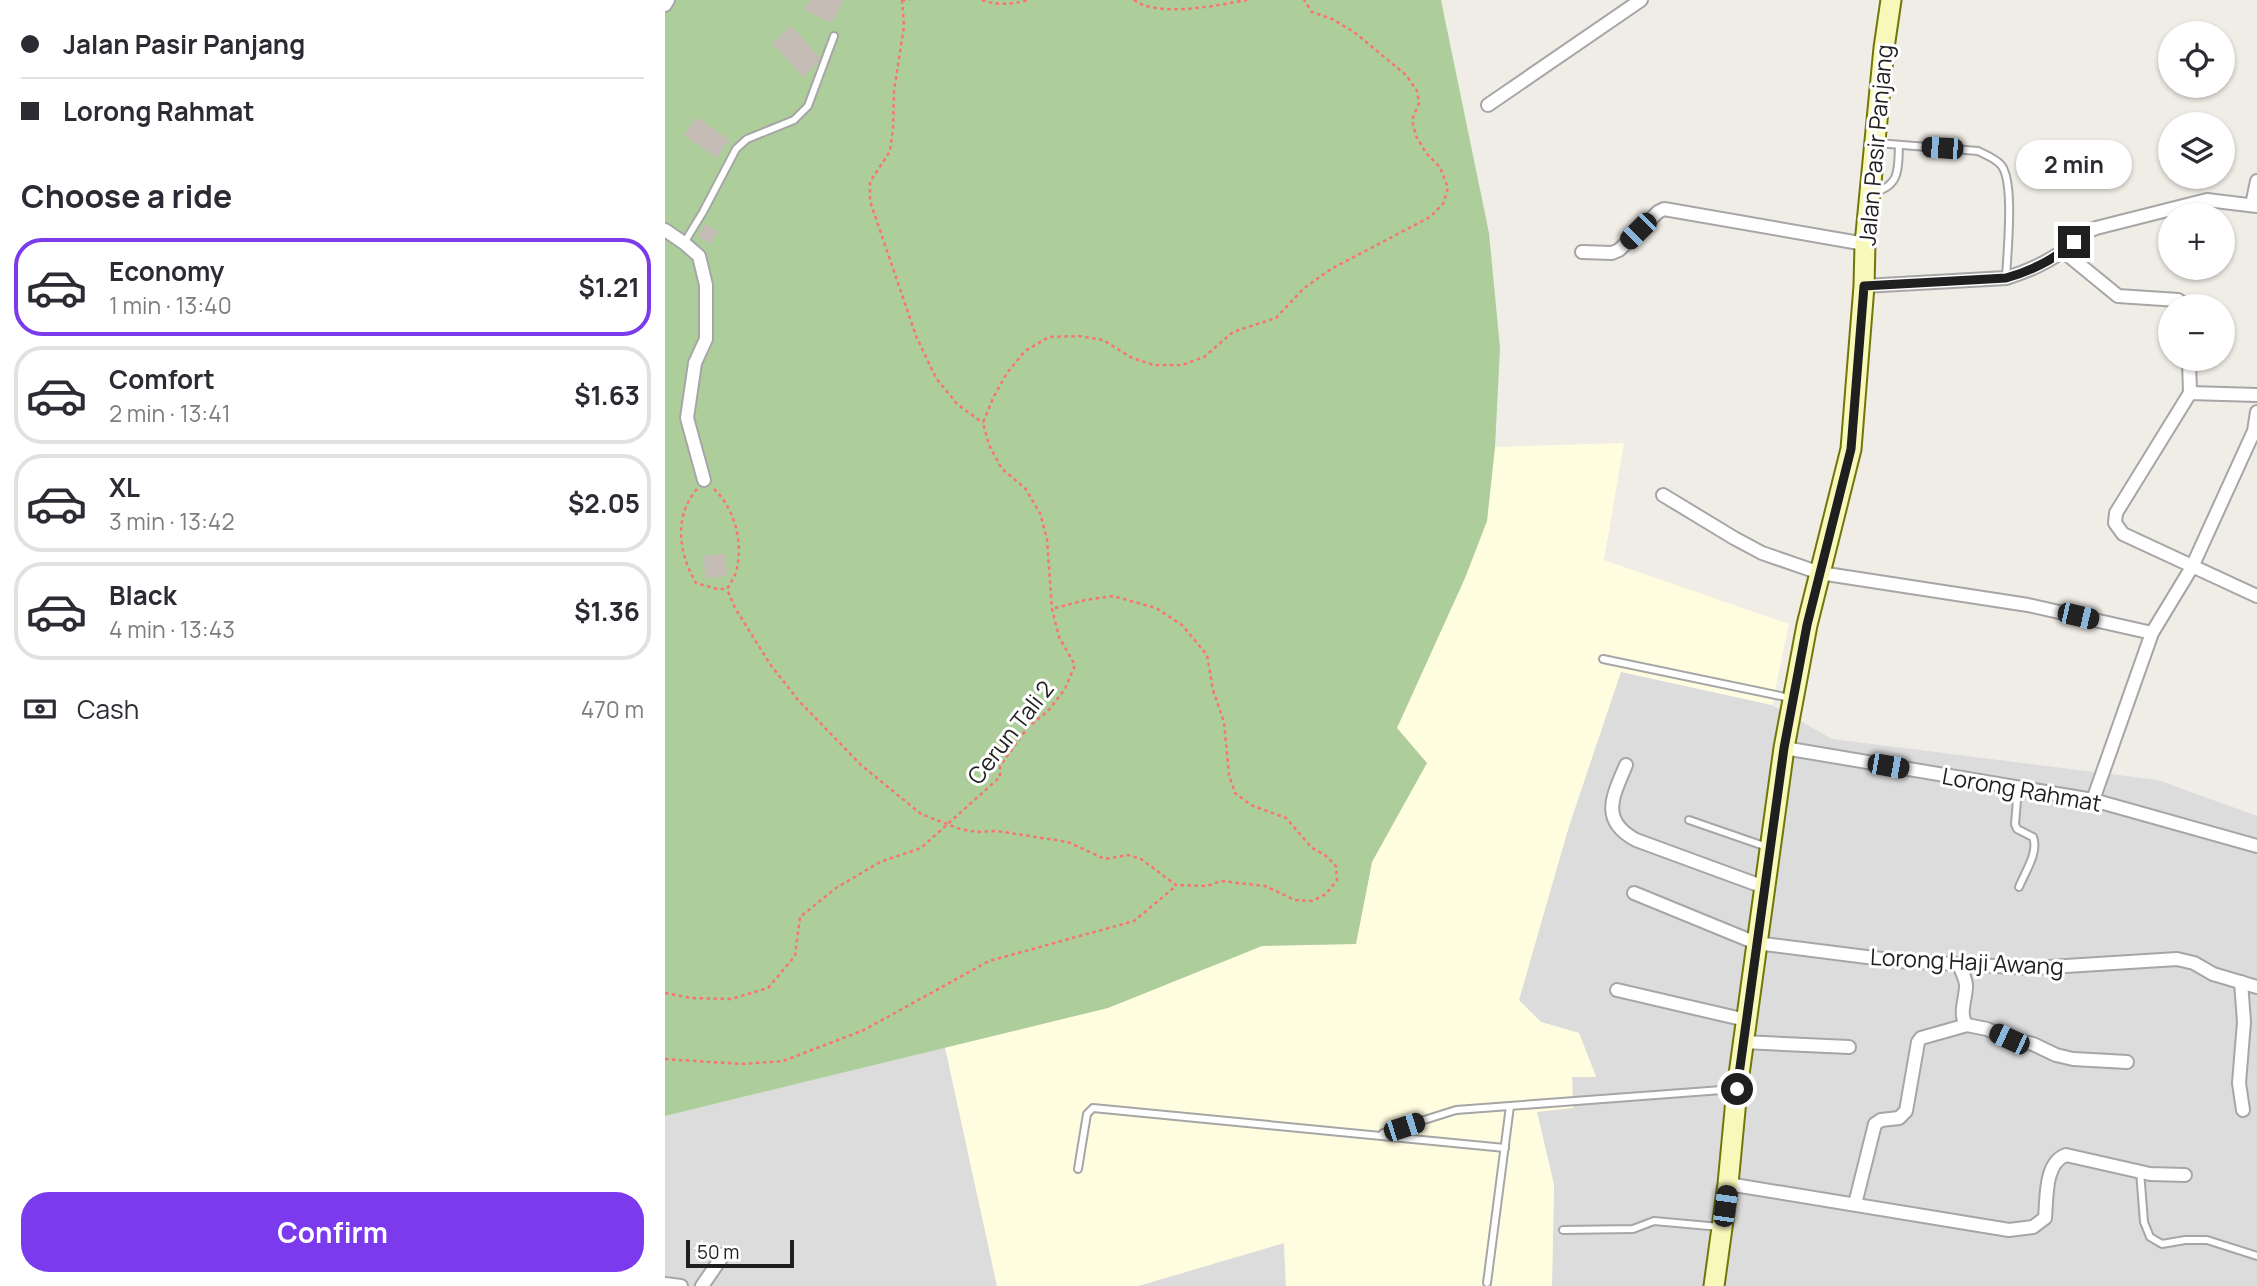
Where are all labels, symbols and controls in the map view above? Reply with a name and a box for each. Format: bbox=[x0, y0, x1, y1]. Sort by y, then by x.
map controls bbox=[2158, 21, 2235, 371]
button: locate bbox=[2158, 21, 2235, 98]
text: Jalan Pasir Panjang bbox=[63, 26, 305, 62]
street label: Jalan Pasir Panjang bbox=[1850, 43, 1900, 247]
text: Lorong Rahmat bbox=[63, 93, 255, 129]
button: layers bbox=[2158, 112, 2235, 189]
car bbox=[1921, 136, 1964, 160]
callout: 2 min bbox=[2016, 140, 2132, 190]
text: 2 min bbox=[2044, 148, 2104, 180]
text: Choose a ride bbox=[21, 174, 232, 218]
button: + bbox=[2158, 203, 2235, 280]
car bbox=[1616, 209, 1661, 253]
route end bbox=[2058, 226, 2090, 258]
text: Economy bbox=[109, 253, 224, 289]
icon: car bbox=[25, 256, 88, 319]
text: $1.21 bbox=[579, 269, 640, 305]
text: 1 min · 13:40 bbox=[109, 289, 232, 321]
button: − bbox=[2158, 294, 2235, 371]
text: Comfort bbox=[109, 361, 215, 397]
icon: car bbox=[25, 364, 88, 427]
text: $1.63 bbox=[574, 377, 640, 413]
text: 2 min · 13:41 bbox=[109, 397, 231, 429]
text: XL bbox=[109, 469, 140, 505]
icon: car bbox=[25, 472, 88, 535]
text: $2.05 bbox=[568, 485, 640, 521]
text: 3 min · 13:42 bbox=[109, 505, 235, 537]
text: Black bbox=[109, 577, 177, 613]
icon: car bbox=[25, 580, 88, 643]
text: $1.36 bbox=[574, 593, 640, 629]
car bbox=[2056, 601, 2101, 631]
text: 4 min · 13:43 bbox=[109, 613, 235, 645]
street label: Cerun Tali 2 bbox=[959, 674, 1061, 790]
icon: cash bbox=[21, 690, 59, 728]
text: Cash bbox=[77, 691, 139, 727]
text: 470 m bbox=[581, 693, 644, 725]
car bbox=[1866, 752, 1911, 780]
street label: Lorong Rahmat bbox=[1940, 759, 2104, 819]
street label: Lorong Haji Awang bbox=[1869, 940, 2065, 982]
car bbox=[1986, 1021, 2033, 1057]
route start bbox=[1721, 1073, 1753, 1105]
car bbox=[1381, 1111, 1428, 1143]
car bbox=[1712, 1184, 1739, 1228]
button: Confirm bbox=[21, 1192, 644, 1272]
scale bar bbox=[686, 1237, 795, 1269]
text: 50 m bbox=[697, 1239, 739, 1265]

